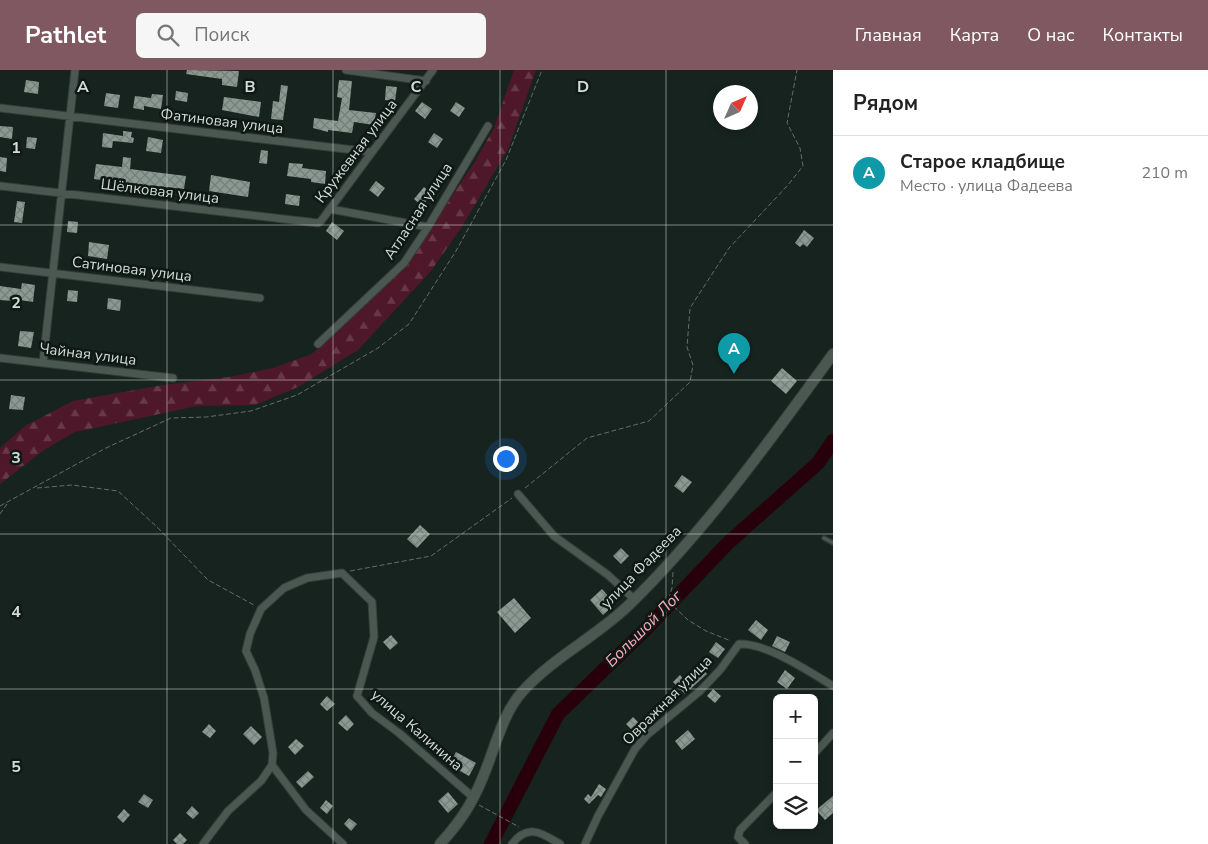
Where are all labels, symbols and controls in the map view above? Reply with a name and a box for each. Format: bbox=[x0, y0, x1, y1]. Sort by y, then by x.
search box bbox=[136, 13, 486, 58]
text: Pathlet bbox=[25, 19, 106, 51]
icon: search bbox=[154, 21, 182, 49]
text: Поиск bbox=[194, 22, 249, 48]
text: Главная bbox=[855, 23, 922, 47]
text: Карта bbox=[950, 23, 999, 47]
text: О нас bbox=[1027, 23, 1075, 47]
text: Контакты bbox=[1103, 23, 1183, 47]
text: A bbox=[77, 76, 89, 98]
text: B bbox=[244, 76, 256, 98]
text: C bbox=[411, 76, 422, 98]
text: D bbox=[577, 76, 589, 98]
north arrow bbox=[713, 85, 758, 130]
text: Рядом bbox=[853, 89, 918, 117]
street label: Кружевная улица bbox=[310, 95, 402, 207]
street label: Фатиновая улица bbox=[159, 104, 285, 138]
text: 1 bbox=[11, 137, 21, 159]
text: Старое кладбище bbox=[900, 149, 1065, 175]
street label: Атласная улица bbox=[379, 159, 457, 263]
text: A bbox=[863, 162, 875, 184]
text: 210 m bbox=[1141, 162, 1188, 184]
street label: Шёлковая улица bbox=[100, 174, 220, 208]
text: Место · улица Фадеева bbox=[900, 175, 1073, 197]
street label: Сатиновая улица bbox=[71, 252, 193, 286]
text: 2 bbox=[11, 292, 21, 314]
pin: A bbox=[718, 333, 750, 374]
street label: Чайная улица bbox=[38, 338, 138, 370]
your location bbox=[493, 446, 519, 472]
text: 3 bbox=[11, 447, 21, 469]
street label: улица Фадеева bbox=[596, 521, 686, 613]
water label: Большой Лог bbox=[600, 585, 688, 672]
text: 4 bbox=[11, 601, 21, 623]
street label: Овражная улица bbox=[618, 651, 716, 749]
street label: улица Калинина bbox=[367, 685, 467, 775]
map controls bbox=[773, 694, 818, 829]
button: + bbox=[773, 694, 818, 739]
button: − bbox=[773, 739, 818, 784]
text: 5 bbox=[11, 756, 21, 778]
button: layers bbox=[773, 784, 818, 829]

